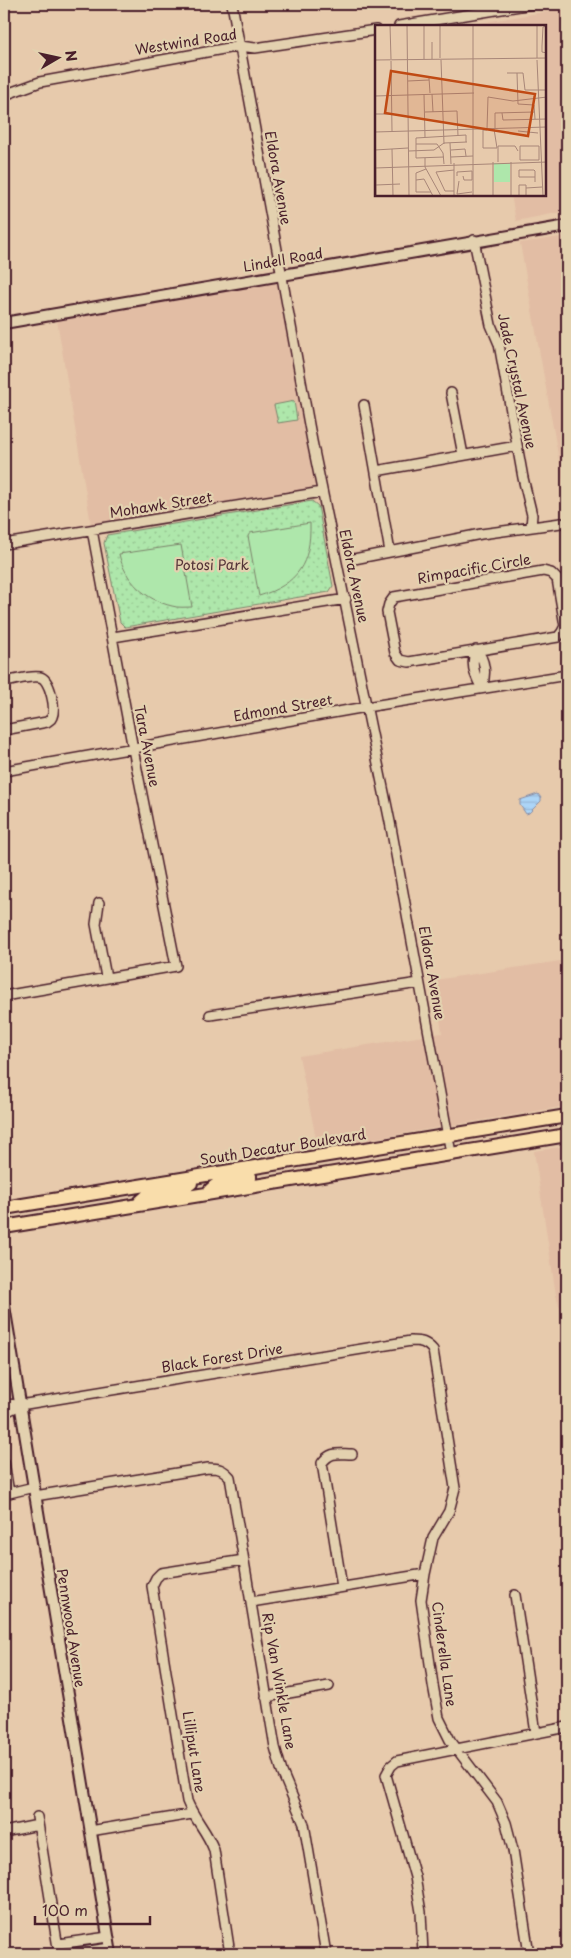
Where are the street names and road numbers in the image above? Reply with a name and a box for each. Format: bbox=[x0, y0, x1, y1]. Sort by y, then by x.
street label: Westwind Road bbox=[134, 23, 238, 60]
street label: Eldora Avenue bbox=[260, 129, 297, 227]
street label: Lindell Road bbox=[241, 242, 324, 277]
street label: Jade Crystal Avenue bbox=[493, 311, 542, 451]
street label: Mohawk Street bbox=[108, 486, 214, 523]
street label: Eldora Avenue bbox=[334, 527, 375, 625]
street label: Rimpacific Circle bbox=[415, 548, 533, 589]
street label: Edmond Street bbox=[232, 688, 335, 727]
street label: Tara Avenue bbox=[129, 703, 166, 789]
street label: Eldora Avenue bbox=[414, 924, 451, 1022]
street label: South Decatur Boulevard bbox=[199, 1123, 368, 1170]
street label: Black Forest Drive bbox=[160, 1338, 284, 1377]
street label: Pennwood Avenue bbox=[52, 1567, 91, 1689]
street label: Cinderella Lane bbox=[427, 1600, 462, 1708]
street label: Rip Van Winkle Lane bbox=[257, 1611, 302, 1751]
street label: Lilliput Lane bbox=[178, 1710, 211, 1794]

